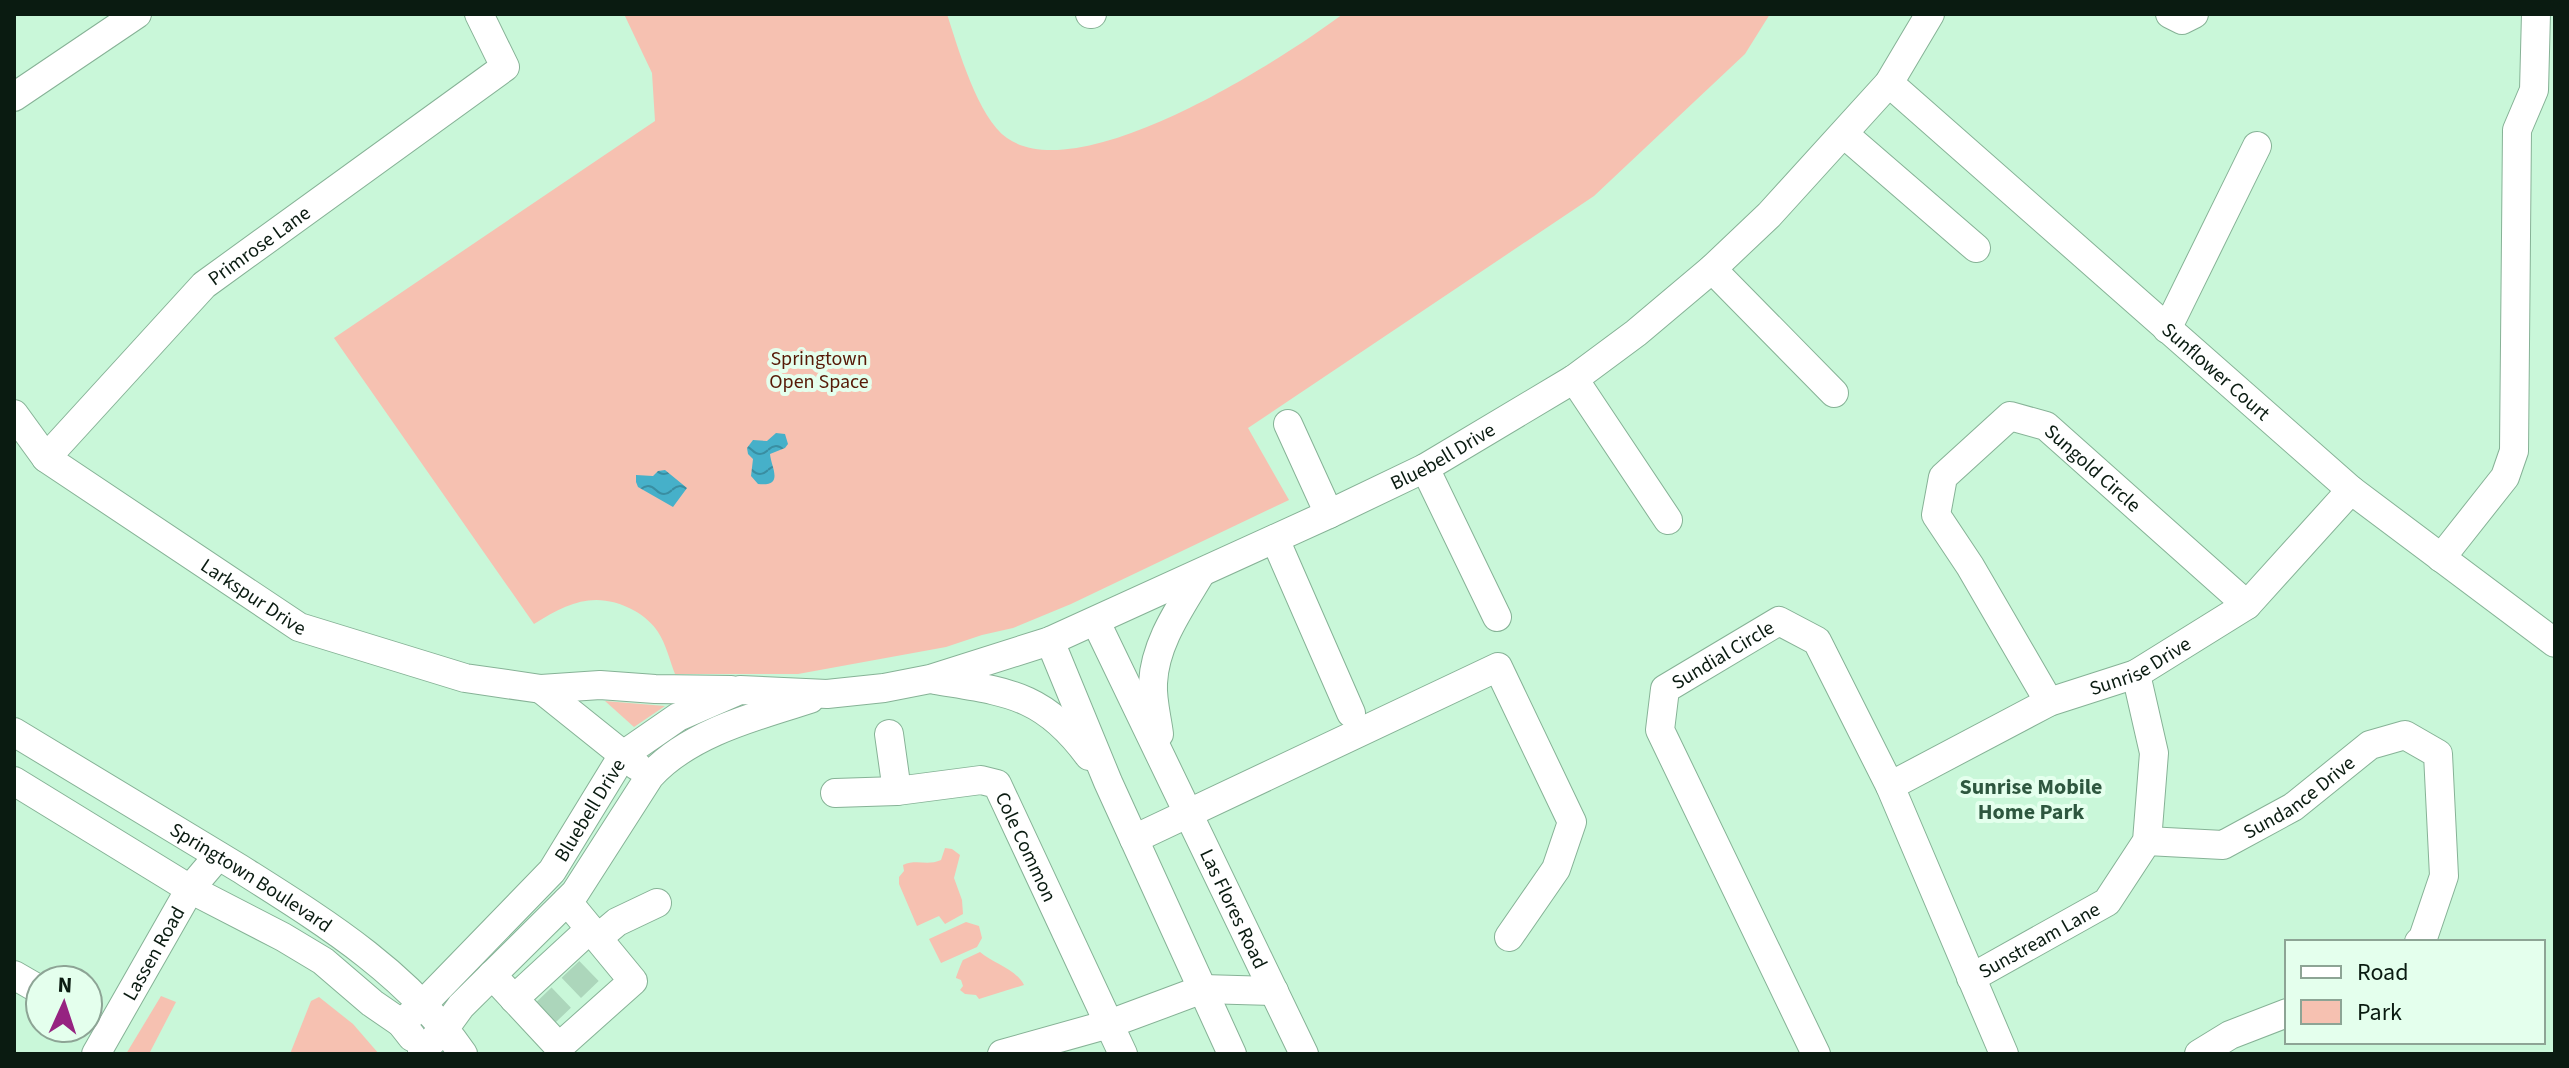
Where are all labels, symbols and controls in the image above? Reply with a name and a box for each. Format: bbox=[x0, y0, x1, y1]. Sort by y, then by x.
street label: Primrose Lane bbox=[202, 199, 316, 293]
street label: Sunflower Court bbox=[2155, 316, 2276, 428]
park label: Springtown Open Space bbox=[769, 345, 869, 396]
street label: Bluebell Drive bbox=[1386, 416, 1501, 498]
street label: Sungold Circle bbox=[2038, 418, 2147, 519]
street label: Larkspur Drive bbox=[195, 552, 309, 643]
street label: Sundial Circle bbox=[1667, 614, 1780, 697]
street label: Sunrise Drive bbox=[2086, 630, 2197, 703]
street label: Sundance Drive bbox=[2238, 749, 2361, 846]
street label: Bluebell Drive bbox=[548, 753, 633, 867]
district label: Sunrise Mobile Home Park bbox=[1959, 771, 2103, 828]
street label: Cole Common bbox=[988, 788, 1063, 907]
street label: Springtown Boulevard bbox=[164, 816, 337, 940]
street label: Las Flores Road bbox=[1192, 844, 1274, 974]
street label: Sunstream Lane bbox=[1974, 896, 2105, 986]
street label: Lassen Road bbox=[116, 901, 192, 1006]
legend bbox=[2285, 940, 2545, 1044]
text: Road bbox=[2357, 955, 2409, 990]
north arrow bbox=[24, 964, 104, 1044]
text: N bbox=[57, 969, 73, 1001]
text: Park bbox=[2357, 995, 2402, 1030]

